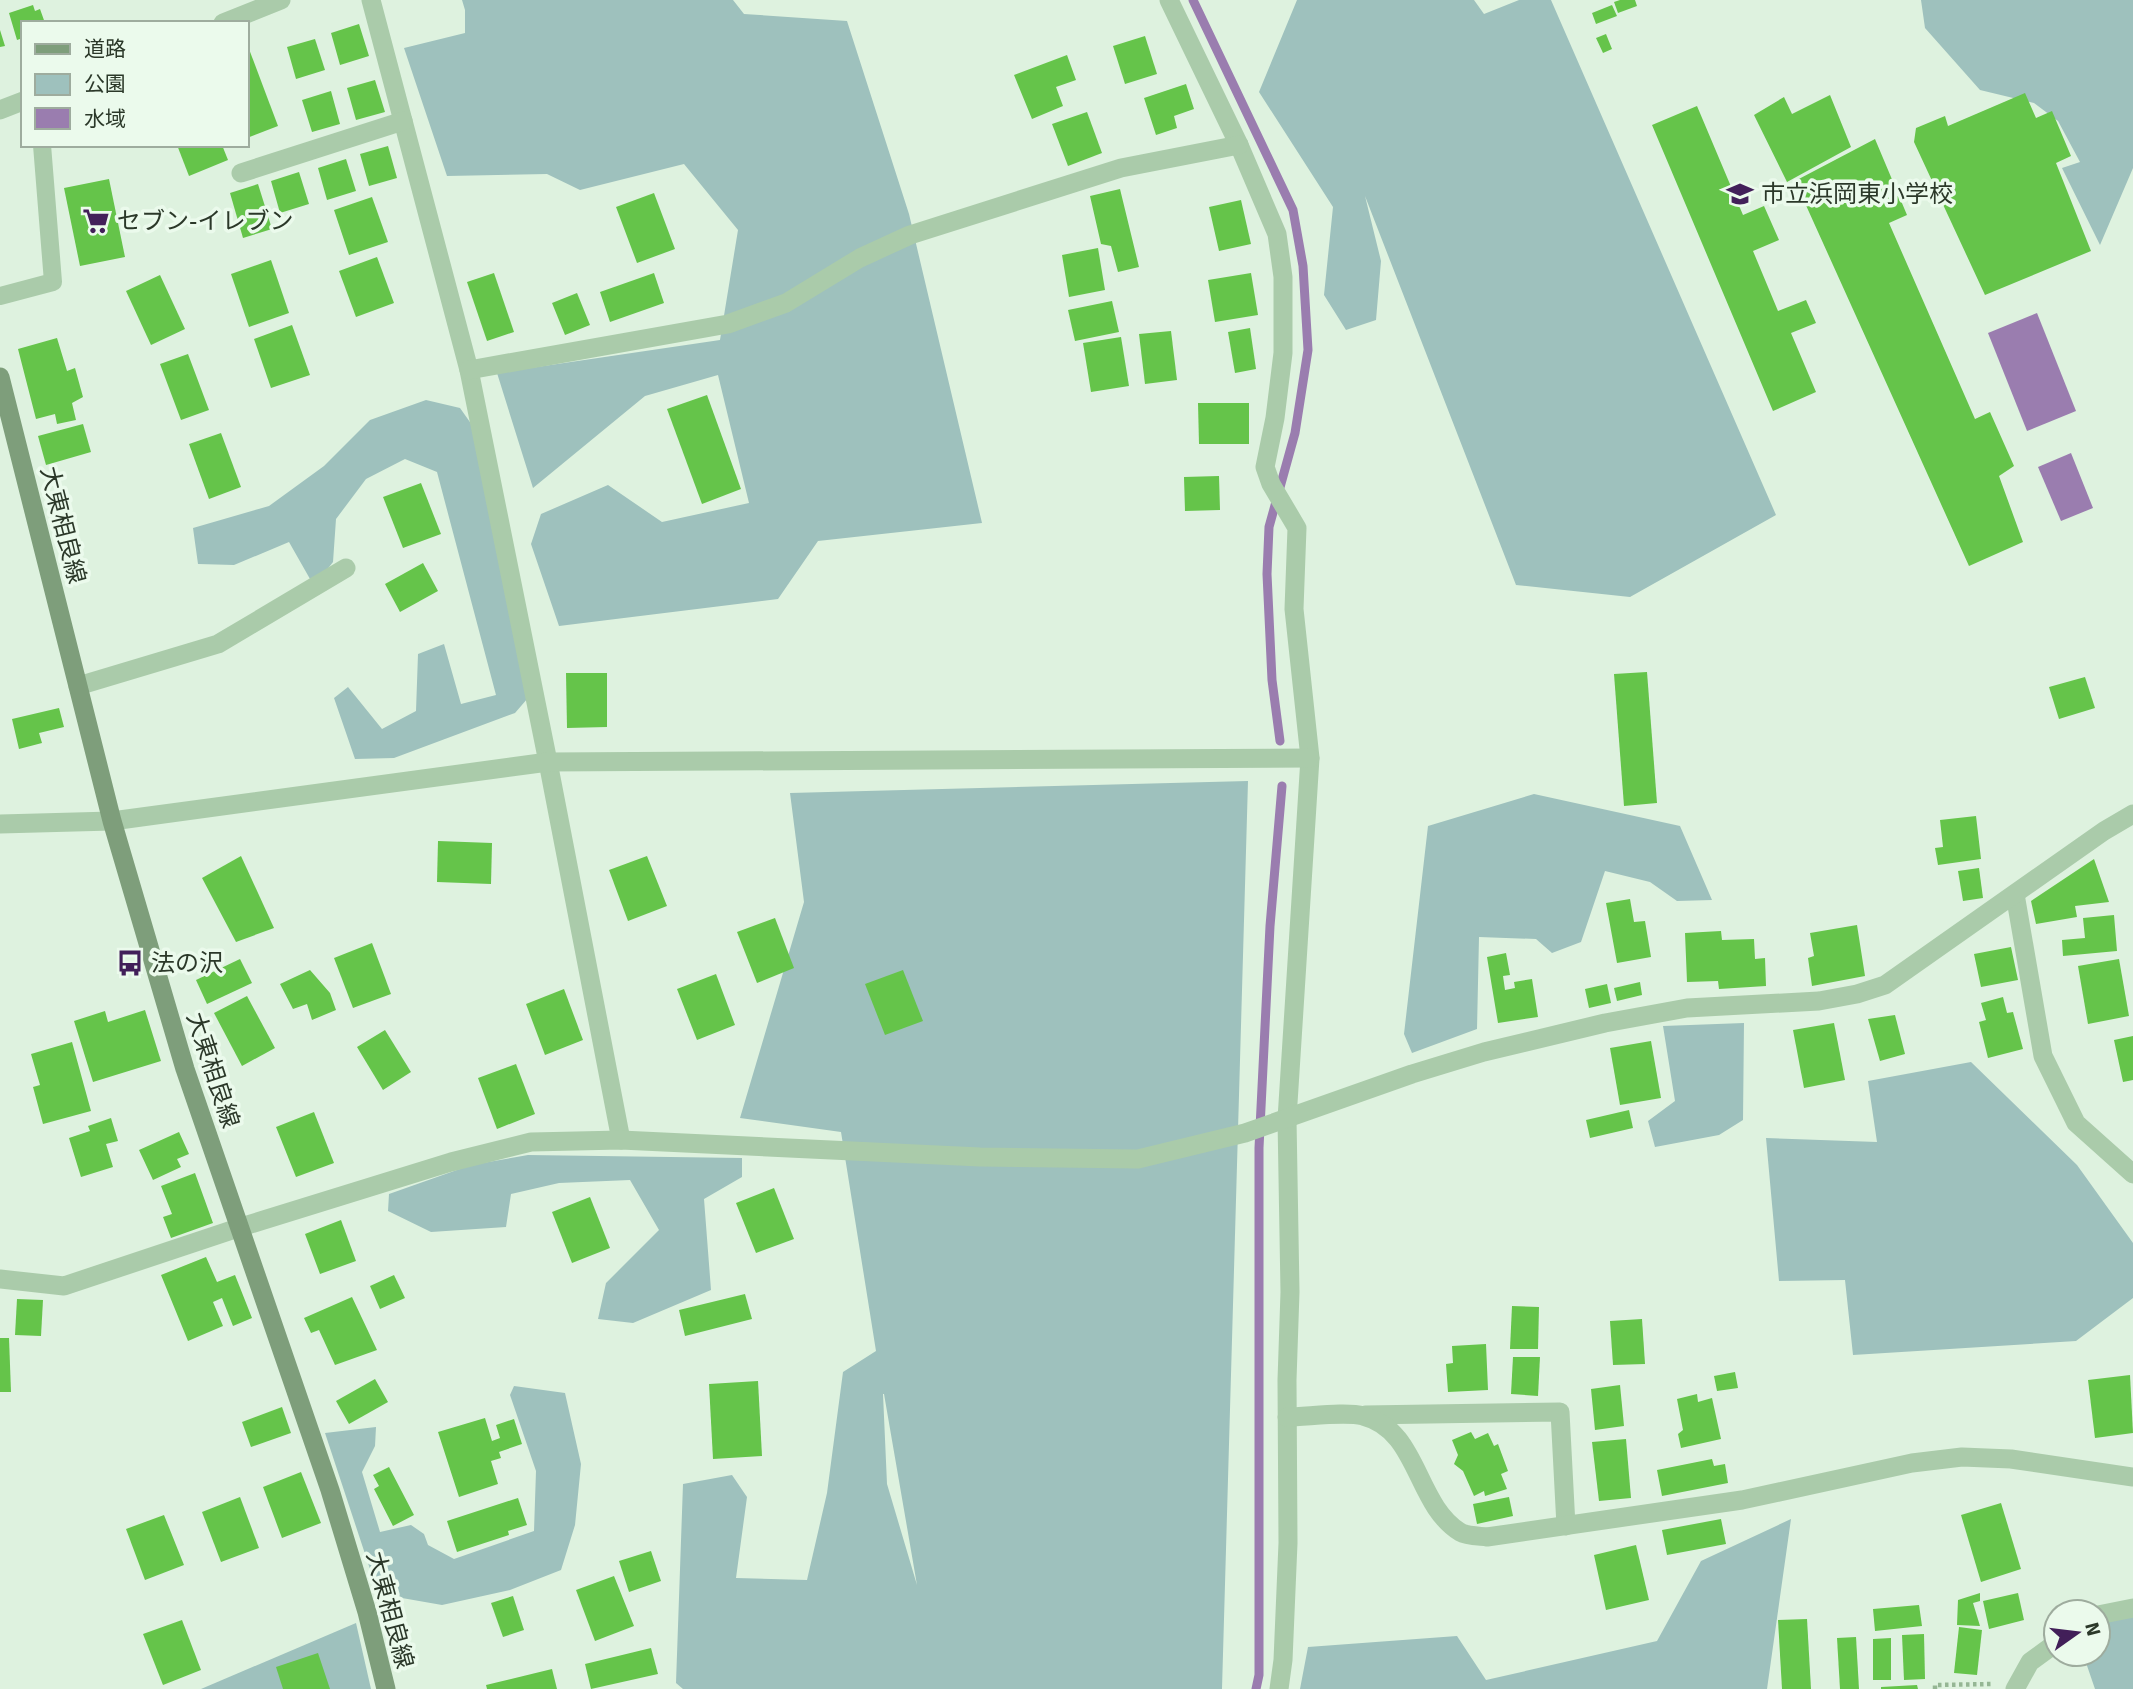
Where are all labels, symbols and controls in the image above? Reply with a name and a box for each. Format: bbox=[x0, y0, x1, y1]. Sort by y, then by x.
legend bbox=[21, 21, 248, 147]
text: 道路 bbox=[84, 36, 126, 62]
text: 公園 bbox=[84, 71, 126, 97]
text: 水域 bbox=[84, 106, 126, 132]
school or university icon: 市立浜岡東小学校 bbox=[1725, 179, 1755, 209]
place label: 市立浜岡東小学校 bbox=[1761, 179, 1953, 209]
supermarket icon: セブン-イレブン bbox=[81, 206, 111, 236]
place label: セブン-イレブン bbox=[117, 206, 293, 236]
street label: 大東相良線 bbox=[34, 463, 92, 587]
bus stop icon: 法の沢 bbox=[115, 948, 145, 978]
place label: 法の沢 bbox=[151, 948, 223, 978]
street label: 大東相良線 bbox=[180, 1008, 246, 1132]
street label: 大東相良線 bbox=[360, 1548, 420, 1672]
north arrow bbox=[2042, 1598, 2112, 1668]
text: N bbox=[2079, 1620, 2106, 1638]

